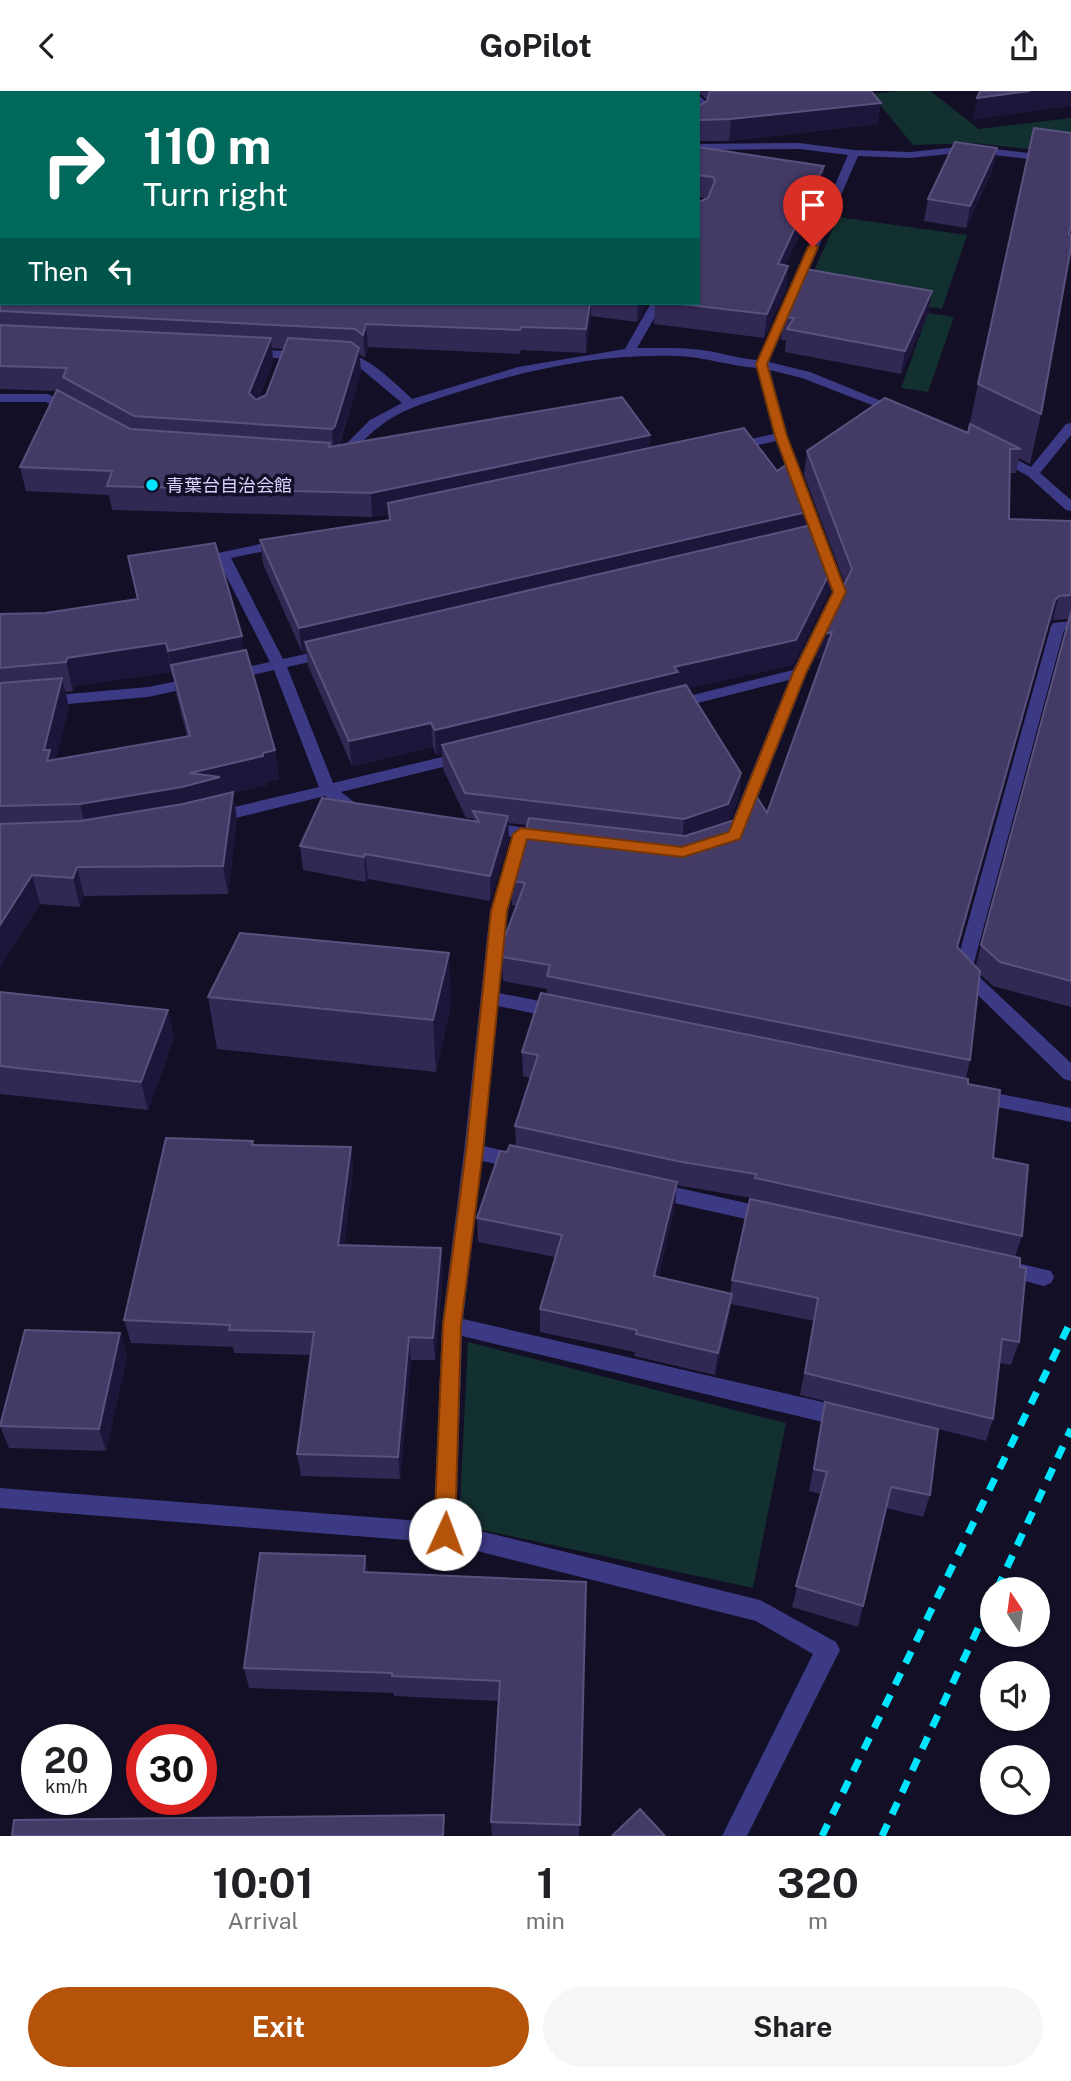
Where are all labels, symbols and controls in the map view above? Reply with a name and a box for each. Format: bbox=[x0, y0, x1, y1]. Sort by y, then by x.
icon: back bbox=[28, 27, 66, 65]
text: GoPilot bbox=[479, 27, 592, 64]
icon: share bbox=[1005, 27, 1043, 65]
text: 110 m bbox=[143, 117, 271, 175]
icon: right bbox=[28, 119, 119, 210]
pin bbox=[783, 175, 843, 247]
text: Turn right bbox=[143, 176, 288, 213]
icon: arrive bbox=[794, 186, 832, 224]
icon: left bbox=[102, 252, 140, 290]
text: Then bbox=[28, 256, 88, 287]
place label: 青葉台自治会館 bbox=[166, 475, 292, 496]
marker: 青葉台自治会館 bbox=[144, 477, 160, 493]
position arrow bbox=[408, 1497, 482, 1571]
north arrow bbox=[980, 1577, 1050, 1647]
map controls bbox=[980, 1577, 1050, 1815]
button: sound bbox=[980, 1661, 1050, 1731]
speed limit sign: 30 bbox=[126, 1724, 217, 1815]
text: 20 bbox=[44, 1740, 89, 1781]
button: search bbox=[980, 1745, 1050, 1815]
text: km/h bbox=[45, 1776, 88, 1797]
text: 10:01 bbox=[212, 1858, 314, 1907]
text: 1 bbox=[536, 1858, 554, 1907]
text: 320 bbox=[777, 1858, 859, 1907]
text: Arrival bbox=[227, 1907, 298, 1934]
text: min bbox=[526, 1907, 565, 1934]
text: m bbox=[808, 1907, 828, 1934]
button: Exit bbox=[28, 1987, 529, 2067]
button: Share bbox=[543, 1987, 1043, 2067]

